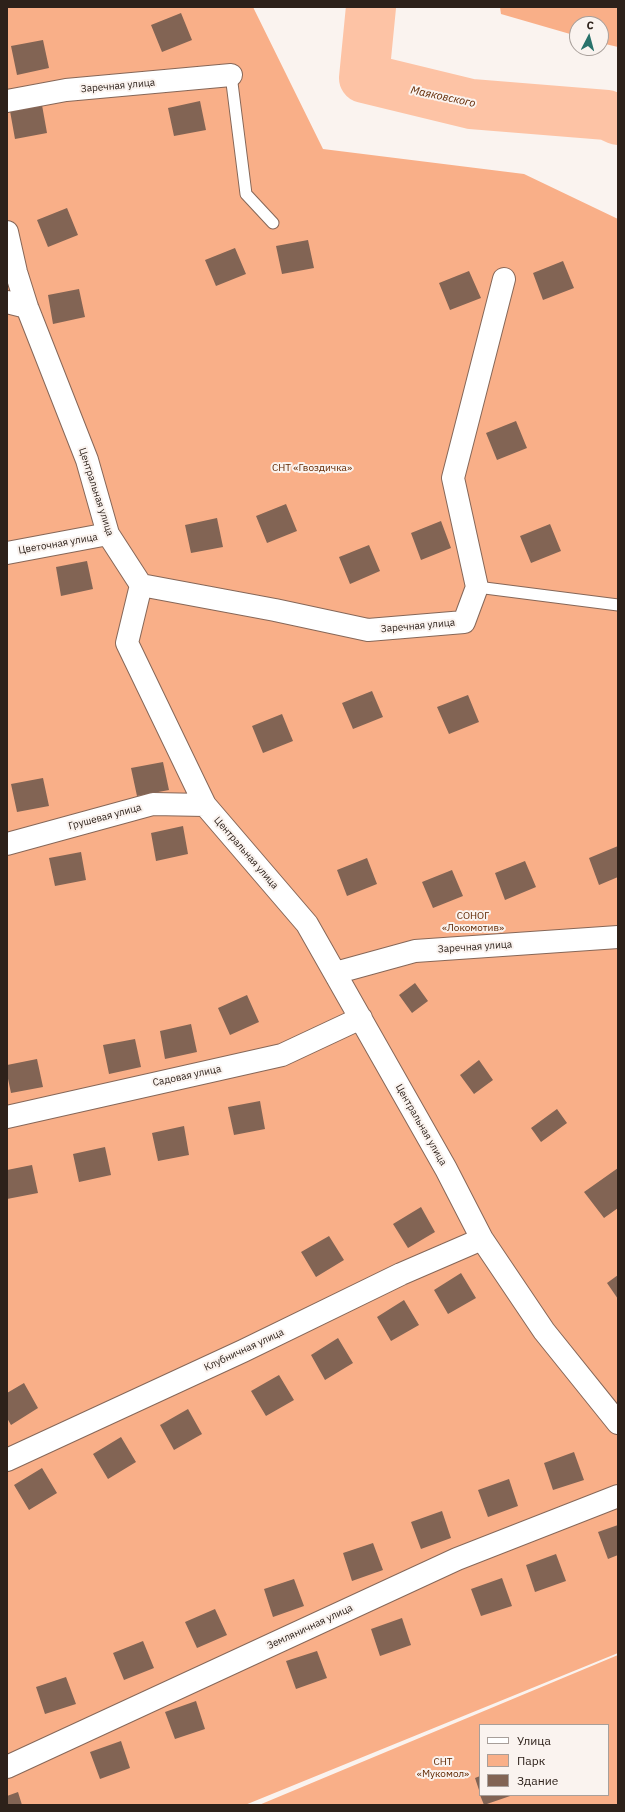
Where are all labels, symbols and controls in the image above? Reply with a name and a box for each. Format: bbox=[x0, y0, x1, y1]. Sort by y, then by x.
north arrow bbox=[569, 16, 609, 56]
text: С bbox=[586, 18, 594, 32]
street label: Заречная улица bbox=[80, 77, 156, 95]
water label: Маяковского bbox=[409, 84, 477, 110]
street label: Центральная улица bbox=[76, 446, 116, 538]
park label: СНТ «Гвоздичка» bbox=[272, 462, 352, 474]
street label: Цветочная улица bbox=[17, 531, 99, 557]
street label: Заречная улица bbox=[380, 617, 456, 635]
street label: Грушевая улица bbox=[67, 802, 143, 832]
street label: Центральная улица bbox=[211, 814, 281, 892]
park label: СОНОГ «Локомотив» bbox=[442, 910, 504, 934]
street label: Заречная улица bbox=[437, 938, 513, 956]
street label: Садовая улица bbox=[152, 1063, 222, 1089]
street label: Центральная улица bbox=[393, 1082, 449, 1168]
street label: Клубничная улица bbox=[202, 1326, 286, 1374]
street label: Земляничная улица bbox=[265, 1602, 355, 1652]
legend bbox=[479, 1724, 609, 1796]
text: Улица bbox=[517, 1733, 551, 1748]
text: Парк bbox=[517, 1753, 545, 1768]
park label: СНТ «Мукомол» bbox=[417, 1756, 469, 1780]
text: Здание bbox=[517, 1773, 558, 1788]

